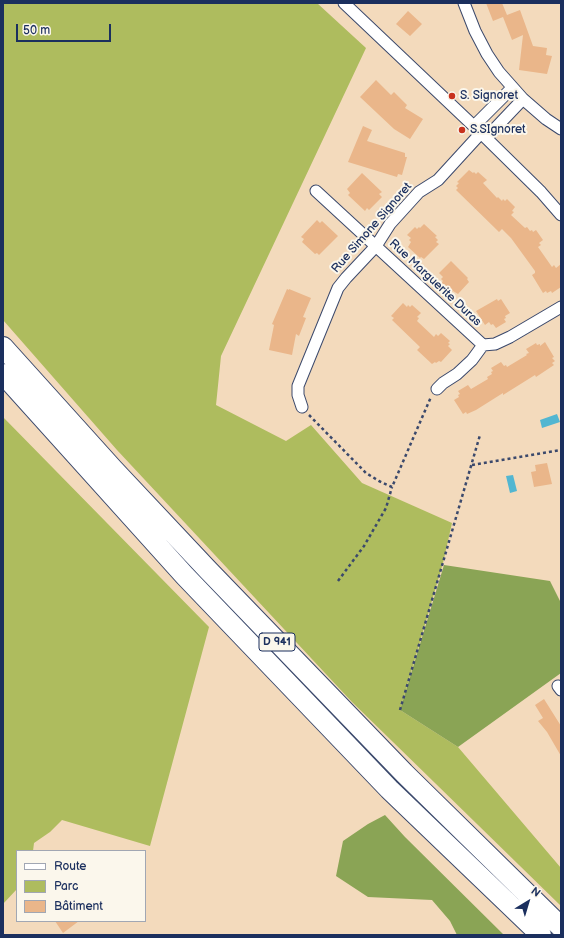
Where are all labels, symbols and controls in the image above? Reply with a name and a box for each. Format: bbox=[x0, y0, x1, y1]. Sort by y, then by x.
scale bar bbox=[18, 16, 113, 42]
text: 50 m bbox=[23, 23, 50, 38]
place label: S. Signoret bbox=[460, 89, 518, 103]
marker: S. Signoret bbox=[447, 91, 457, 101]
place label: S.SIgnoret bbox=[470, 123, 526, 137]
marker: S.SIgnoret bbox=[457, 125, 467, 135]
street label: Rue Simone Signoret bbox=[329, 180, 415, 276]
street label: Rue Marguerite Duras bbox=[386, 237, 484, 329]
road number: D 941 bbox=[259, 633, 295, 651]
legend bbox=[16, 850, 146, 922]
text: Route bbox=[54, 859, 86, 874]
text: Parc bbox=[54, 879, 78, 894]
north arrow bbox=[508, 882, 548, 922]
text: N bbox=[528, 884, 543, 900]
text: Bâtiment bbox=[54, 899, 103, 914]

